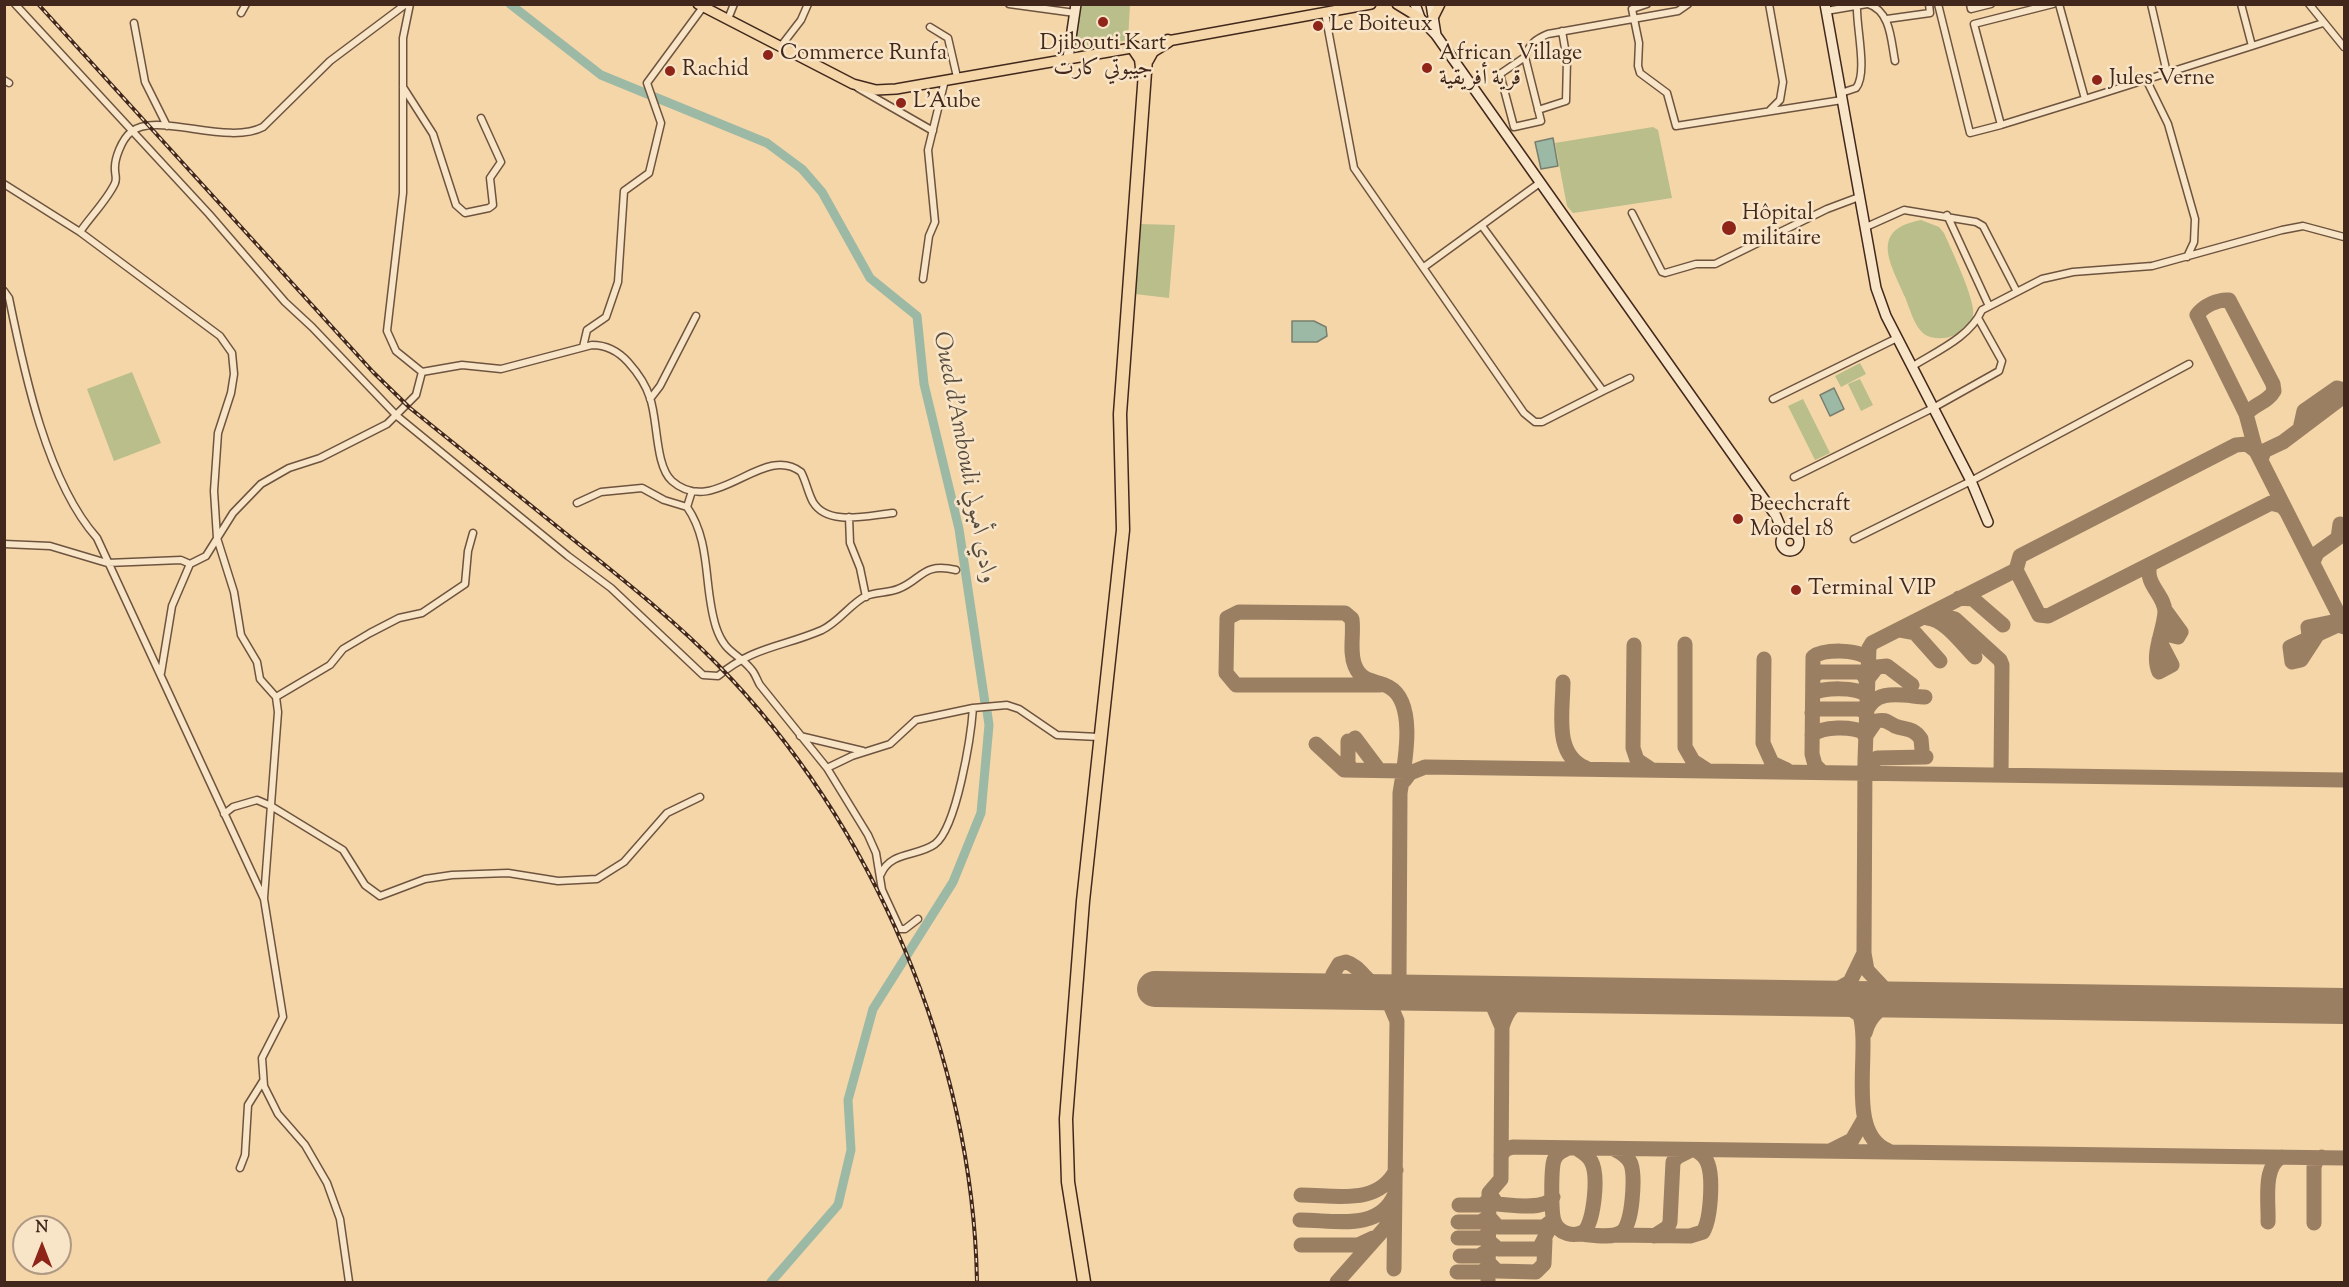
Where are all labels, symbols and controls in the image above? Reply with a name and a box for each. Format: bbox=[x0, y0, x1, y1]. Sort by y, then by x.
place label: Le Boiteux bbox=[1330, 13, 1433, 39]
marker: Djibouti Kart جيبوتي كارت bbox=[1096, 15, 1110, 29]
marker: Le Boiteux bbox=[1311, 19, 1325, 33]
place label: Djibouti Kart جيبوتي كارت bbox=[1040, 32, 1166, 84]
place label: Commerce Runfa bbox=[780, 42, 947, 68]
place label: African Village قرية أفريقية bbox=[1439, 42, 1582, 94]
marker: Commerce Runfa bbox=[761, 48, 775, 62]
place label: Rachid bbox=[682, 58, 749, 84]
marker: African Village قرية أفريقية bbox=[1420, 61, 1434, 75]
marker: Rachid bbox=[663, 64, 677, 78]
place label: Jules Verne bbox=[2109, 67, 2215, 93]
marker: Jules Verne bbox=[2090, 73, 2104, 87]
place label: L'Aube bbox=[913, 90, 981, 116]
marker: L'Aube bbox=[894, 96, 908, 110]
place label: Hôpital militaire bbox=[1742, 202, 1821, 254]
marker: Hôpital militaire bbox=[1720, 219, 1738, 237]
water label: Oued d'Ambouli وادي أمبولي bbox=[924, 329, 1002, 587]
place label: Beechcraft Model 18 bbox=[1750, 493, 1850, 544]
marker: Beechcraft Model 18 bbox=[1731, 512, 1745, 526]
place label: Terminal VIP bbox=[1808, 577, 1936, 603]
marker: Terminal VIP bbox=[1789, 583, 1803, 597]
north arrow bbox=[12, 1215, 72, 1275]
text: N bbox=[36, 1217, 48, 1240]

